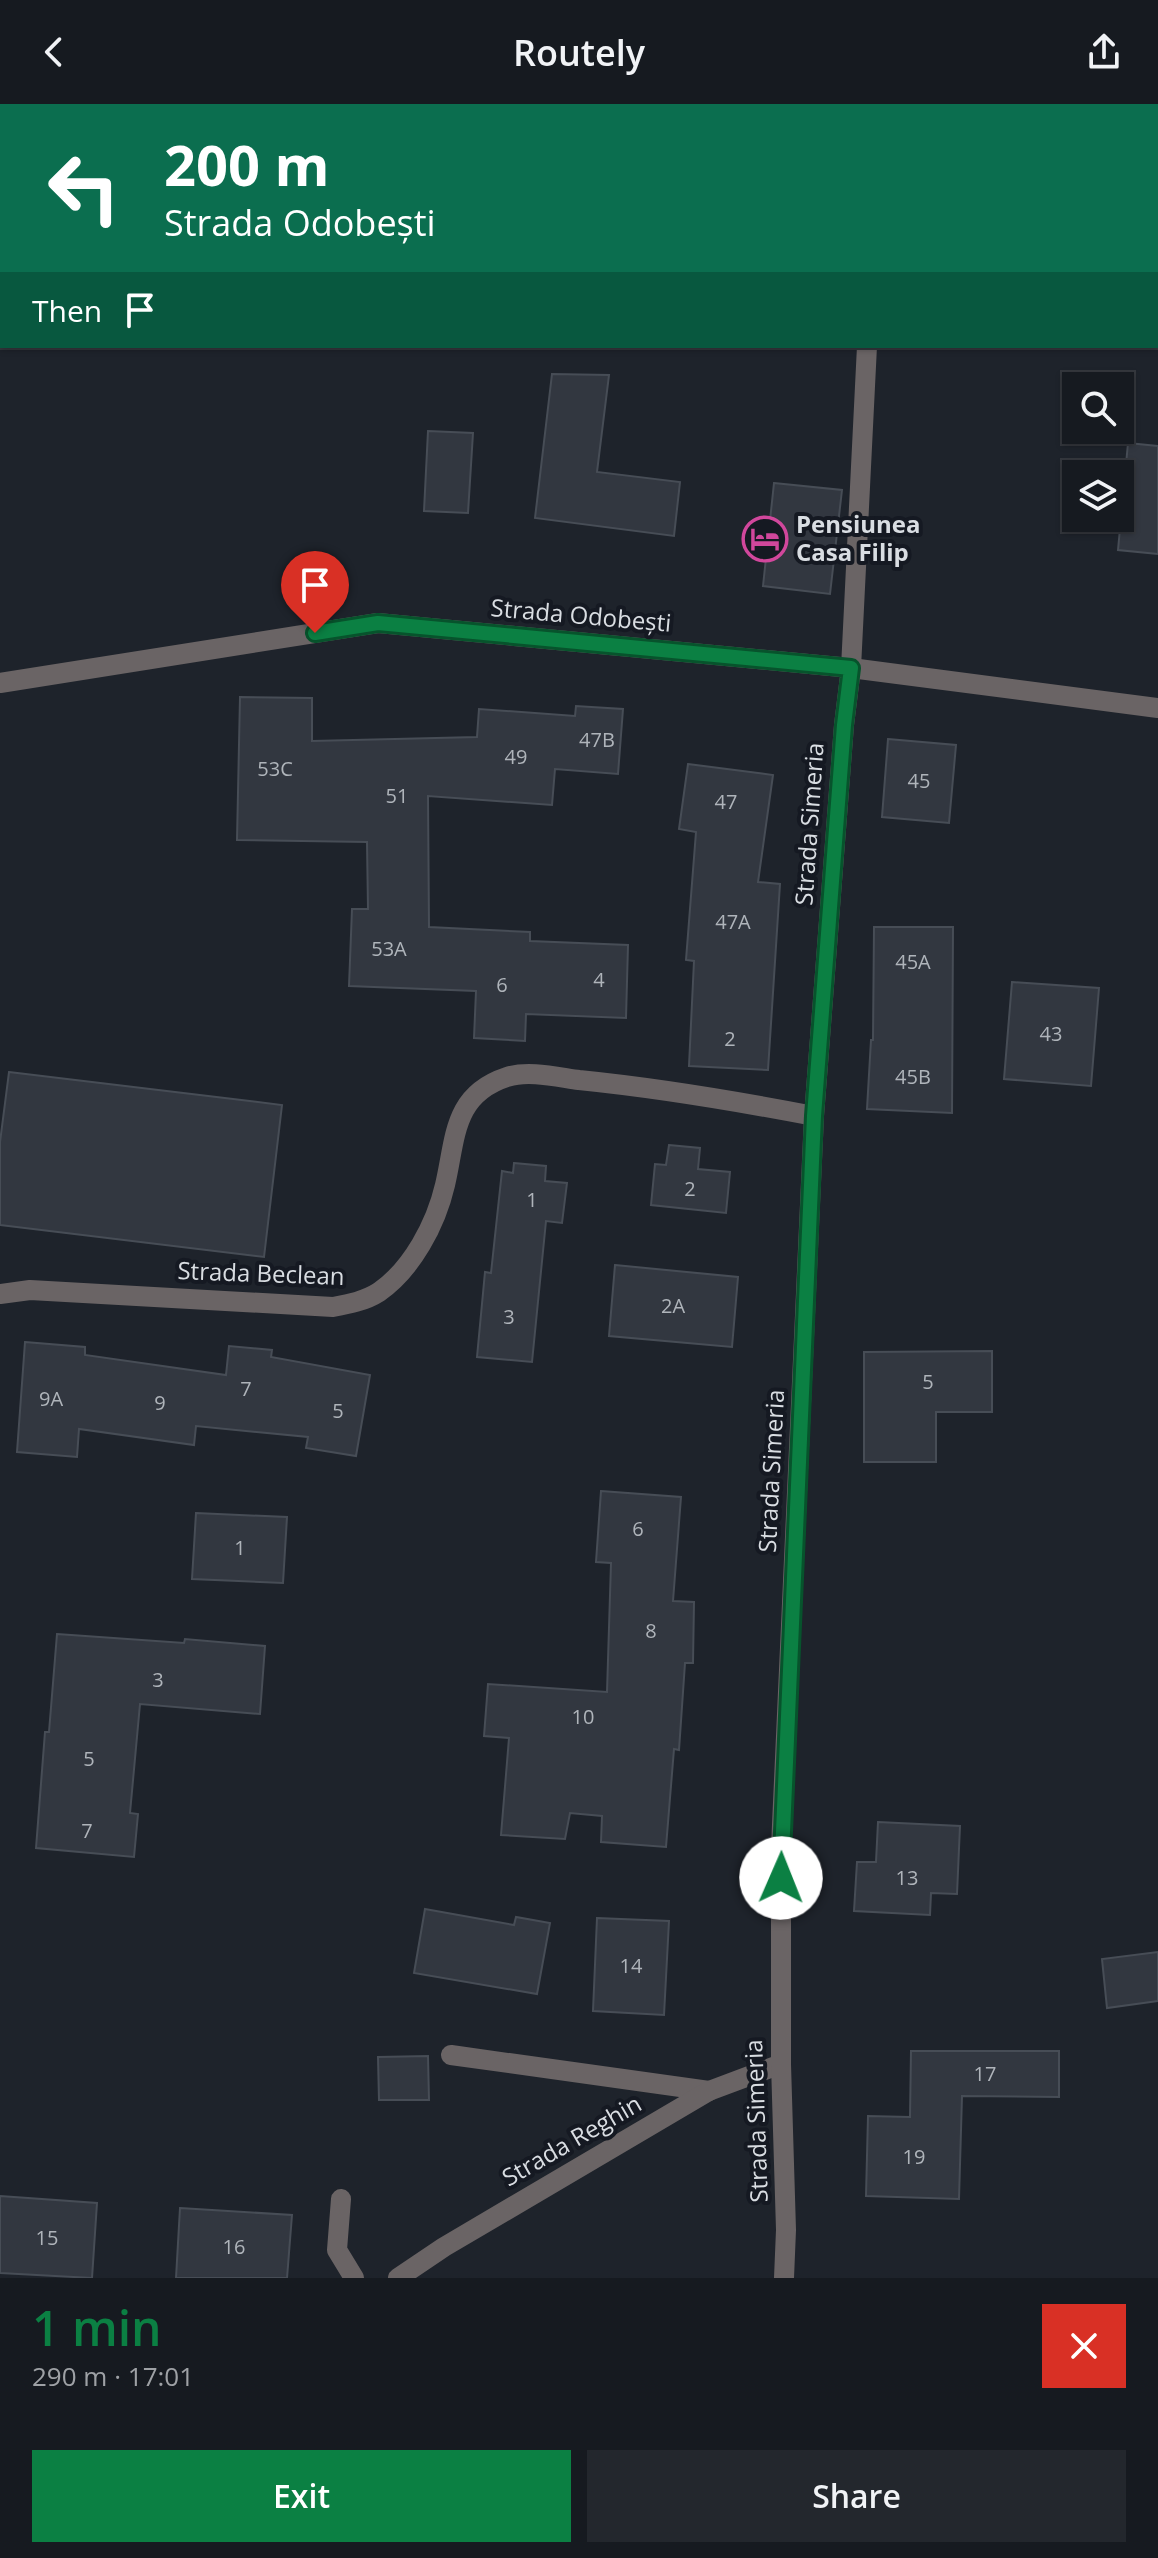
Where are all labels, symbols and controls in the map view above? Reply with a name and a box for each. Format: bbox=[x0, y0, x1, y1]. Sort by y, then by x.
text: Routely bbox=[513, 28, 645, 77]
icon: back bbox=[32, 30, 76, 74]
icon: share bbox=[1082, 30, 1126, 74]
text: 200 m bbox=[164, 126, 330, 202]
icon: left bbox=[32, 136, 136, 240]
text: Strada Odobești bbox=[164, 198, 436, 247]
icon: arrive bbox=[118, 288, 162, 332]
text: Then bbox=[32, 290, 102, 331]
map controls bbox=[1062, 372, 1134, 532]
button: search bbox=[1062, 372, 1134, 444]
button: layers bbox=[1062, 460, 1134, 532]
place label: Pensiunea Casa Filip bbox=[796, 507, 921, 568]
hotel icon: Pensiunea Casa Filip bbox=[741, 515, 789, 563]
pin bbox=[281, 551, 349, 633]
icon: arrive bbox=[293, 563, 337, 607]
street label: Strada Odobești bbox=[489, 590, 673, 639]
house number: 47B bbox=[579, 726, 615, 753]
street label: Strada Simeria bbox=[786, 741, 831, 906]
house number: 49 bbox=[505, 743, 527, 770]
house number: 53C bbox=[257, 755, 293, 782]
house number: 45 bbox=[908, 767, 930, 794]
house number: 51 bbox=[386, 782, 408, 809]
house number: 47 bbox=[715, 788, 737, 815]
house number: 47A bbox=[715, 908, 751, 935]
house number: 53A bbox=[371, 935, 407, 962]
house number: 45A bbox=[895, 948, 931, 975]
house number: 4 bbox=[593, 966, 605, 993]
house number: 6 bbox=[496, 971, 508, 998]
house number: 43 bbox=[1040, 1020, 1062, 1047]
house number: 2 bbox=[724, 1025, 736, 1052]
house number: 45B bbox=[895, 1063, 931, 1090]
house number: 2 bbox=[684, 1175, 696, 1202]
house number: 1 bbox=[526, 1186, 538, 1213]
street label: Strada Beclean bbox=[177, 1253, 345, 1292]
house number: 2A bbox=[661, 1292, 685, 1319]
house number: 3 bbox=[503, 1303, 515, 1330]
house number: 5 bbox=[922, 1368, 934, 1395]
house number: 7 bbox=[240, 1375, 252, 1402]
house number: 9A bbox=[39, 1385, 63, 1412]
house number: 9 bbox=[154, 1389, 166, 1416]
street label: Strada Simeria bbox=[750, 1389, 791, 1553]
house number: 5 bbox=[332, 1397, 344, 1424]
house number: 6 bbox=[632, 1515, 644, 1542]
house number: 1 bbox=[234, 1534, 246, 1561]
house number: 8 bbox=[645, 1617, 657, 1644]
house number: 3 bbox=[152, 1666, 164, 1693]
house number: 10 bbox=[572, 1703, 594, 1730]
house number: 5 bbox=[83, 1745, 95, 1772]
house number: 7 bbox=[81, 1817, 93, 1844]
position arrow bbox=[739, 1836, 823, 1920]
house number: 13 bbox=[896, 1864, 918, 1891]
house number: 14 bbox=[620, 1952, 643, 1979]
street label: Strada Simeria bbox=[736, 2039, 775, 2203]
house number: 17 bbox=[974, 2060, 996, 2087]
street label: Strada Reghin bbox=[495, 2086, 647, 2193]
house number: 19 bbox=[903, 2143, 925, 2170]
house number: 15 bbox=[36, 2224, 58, 2251]
house number: 16 bbox=[223, 2233, 245, 2260]
text: 1 min bbox=[32, 2295, 162, 2360]
button: close bbox=[1042, 2304, 1126, 2388]
text: 290 m · 17:01 bbox=[32, 2358, 194, 2394]
button: Exit bbox=[32, 2450, 571, 2542]
button: Share bbox=[587, 2450, 1126, 2542]

